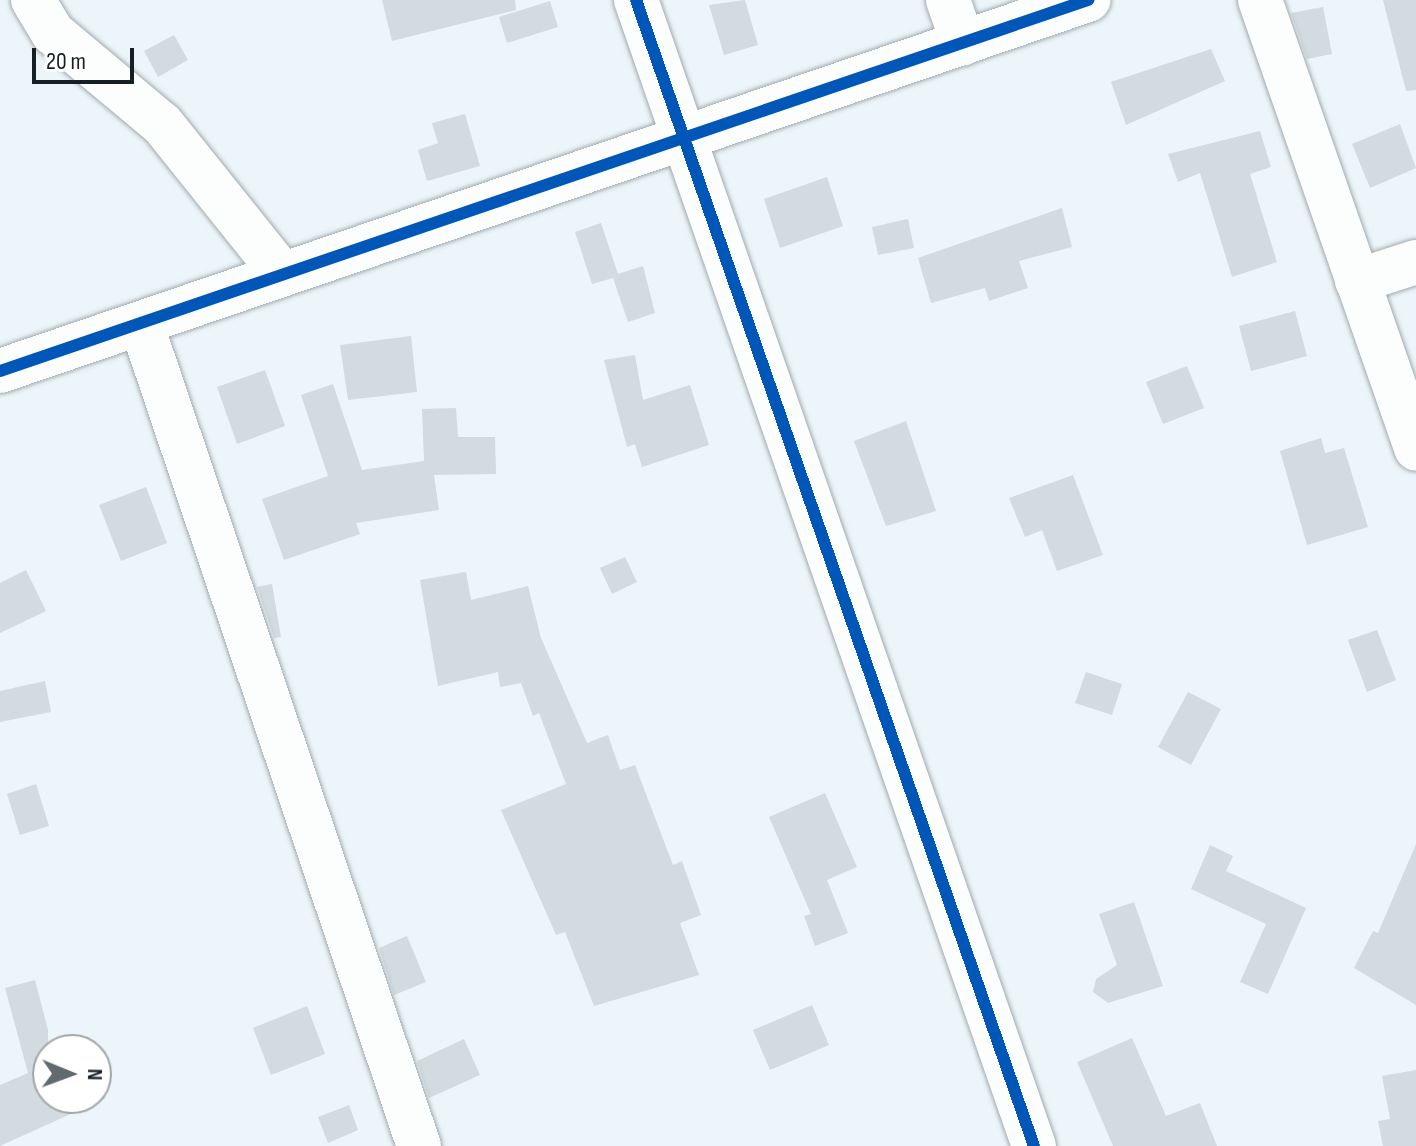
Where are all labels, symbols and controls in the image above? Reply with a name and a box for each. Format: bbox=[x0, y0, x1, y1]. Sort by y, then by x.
scale bar bbox=[36, 32, 138, 82]
text: 20 m bbox=[46, 47, 86, 76]
north arrow bbox=[32, 1034, 112, 1114]
text: N bbox=[81, 1068, 108, 1081]

